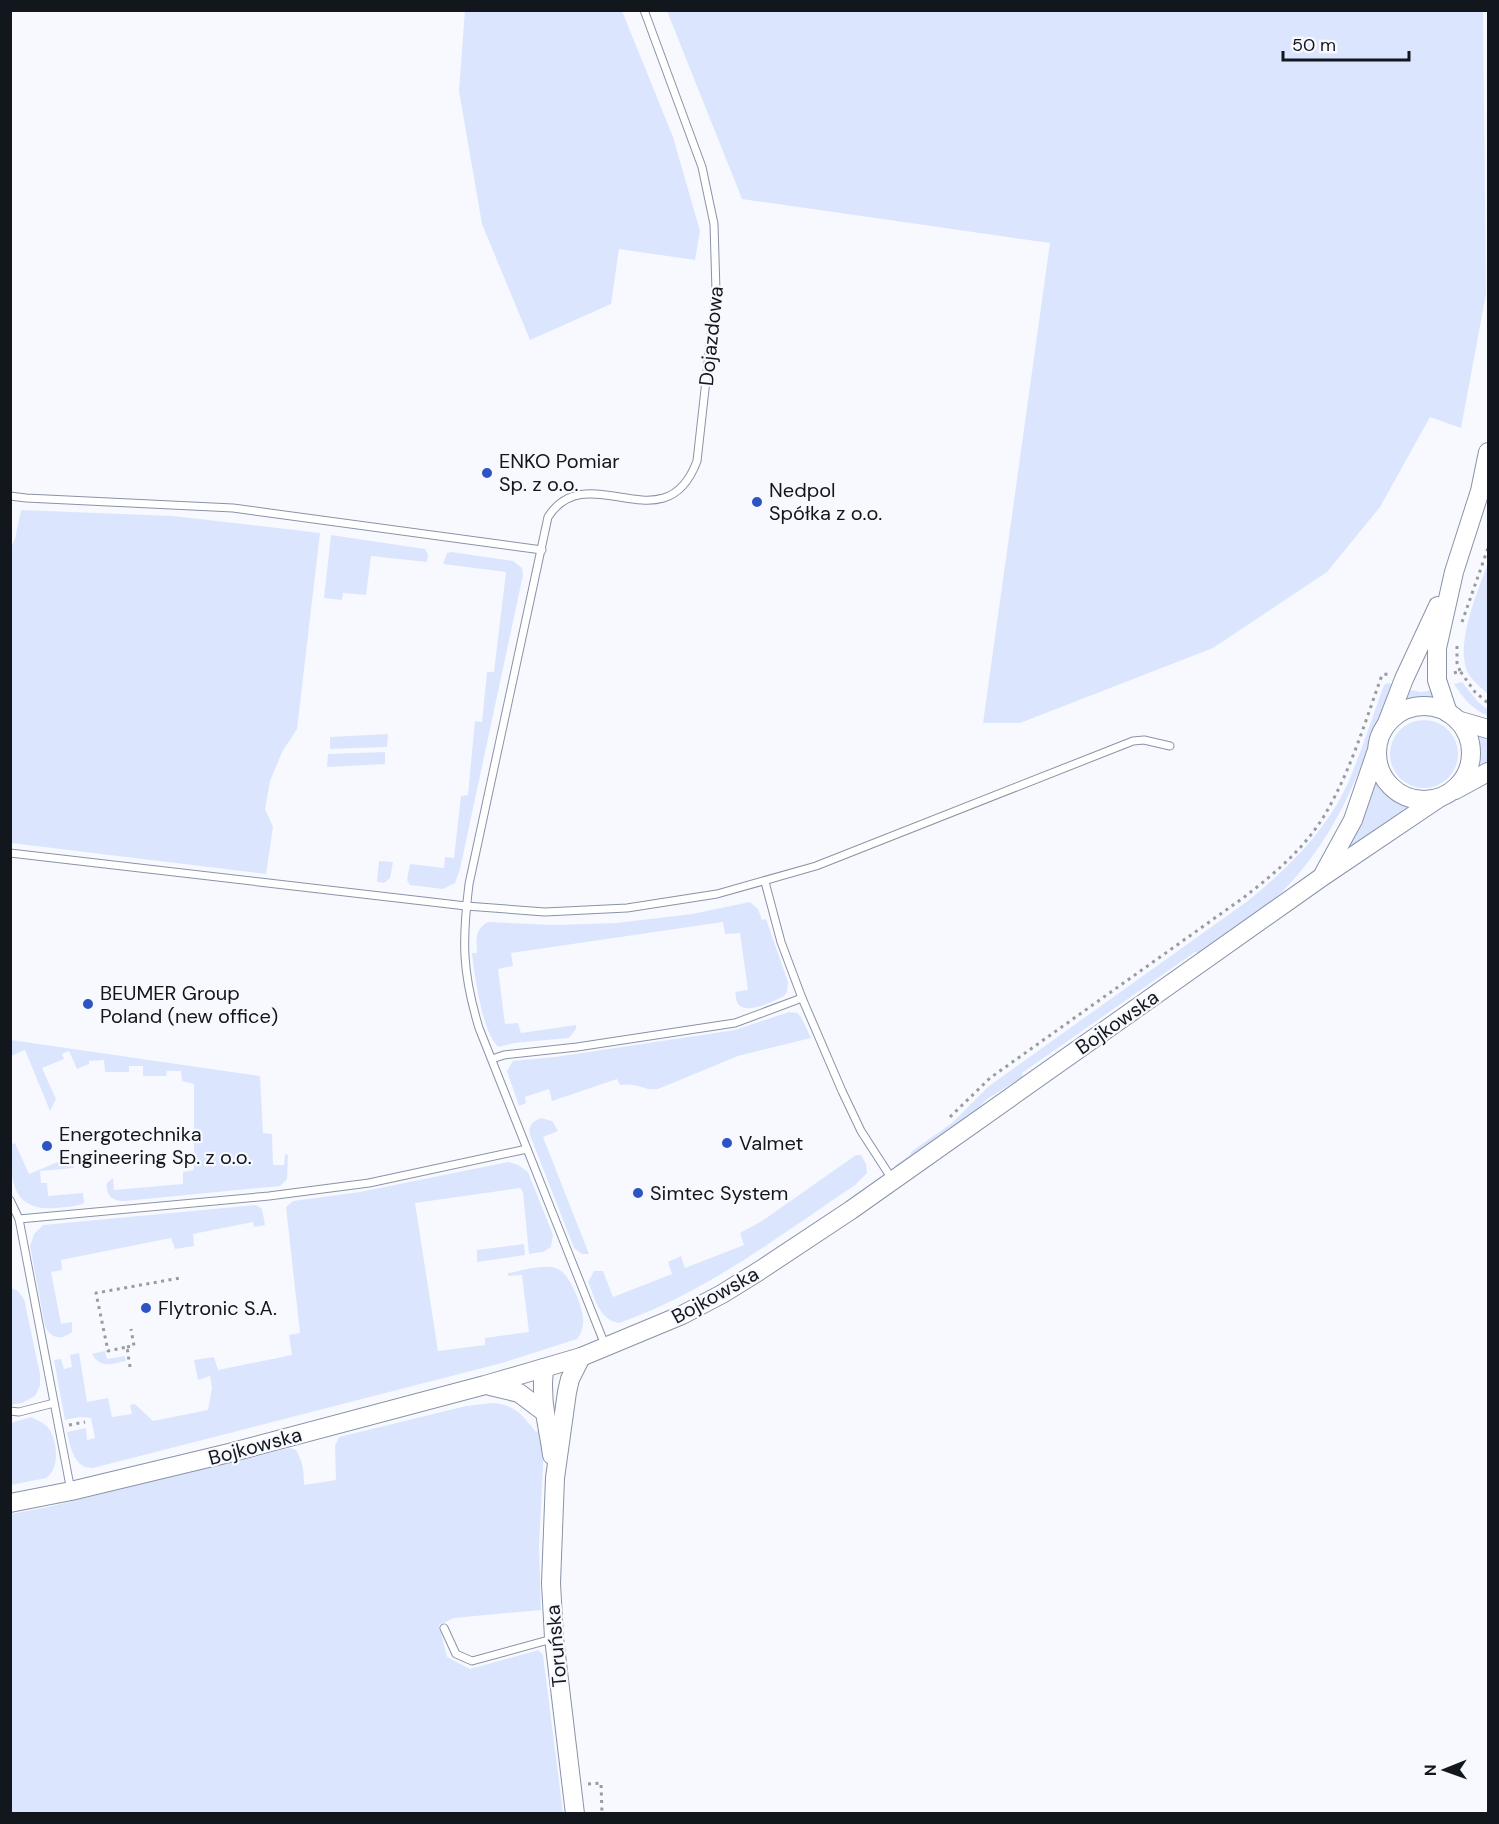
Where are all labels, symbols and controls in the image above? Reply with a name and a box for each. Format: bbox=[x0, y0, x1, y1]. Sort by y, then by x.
scale bar bbox=[1283, 24, 1409, 62]
text: 50 m bbox=[1292, 33, 1336, 57]
street label: Dojazdowa bbox=[693, 285, 729, 387]
place label: ENKO Pomiar Sp. z o.o. bbox=[499, 448, 620, 497]
marker: ENKO Pomiar Sp. z o.o. bbox=[480, 466, 494, 480]
place label: Nedpol Spółka z o.o. bbox=[769, 477, 882, 526]
marker: Nedpol Spółka z o.o. bbox=[750, 495, 764, 509]
place label: BEUMER Group Poland (new office) bbox=[100, 980, 278, 1029]
street label: Bojkowska bbox=[1070, 984, 1164, 1060]
marker: BEUMER Group Poland (new office) bbox=[81, 997, 95, 1011]
place label: Energotechnika Engineering Sp. z o.o. bbox=[59, 1121, 252, 1170]
place label: Valmet bbox=[739, 1130, 803, 1156]
marker: Valmet bbox=[720, 1136, 734, 1150]
marker: Energotechnika Engineering Sp. z o.o. bbox=[40, 1139, 54, 1153]
place label: Simtec System bbox=[650, 1180, 788, 1206]
marker: Simtec System bbox=[631, 1186, 645, 1200]
street label: Bojkowska bbox=[667, 1260, 763, 1330]
place label: Flytronic S.A. bbox=[158, 1295, 277, 1321]
marker: Flytronic S.A. bbox=[139, 1301, 153, 1315]
street label: Bojkowska bbox=[205, 1421, 305, 1471]
street label: Toruńska bbox=[539, 1604, 573, 1688]
north arrow bbox=[1415, 1740, 1475, 1800]
text: N bbox=[1420, 1764, 1441, 1776]

